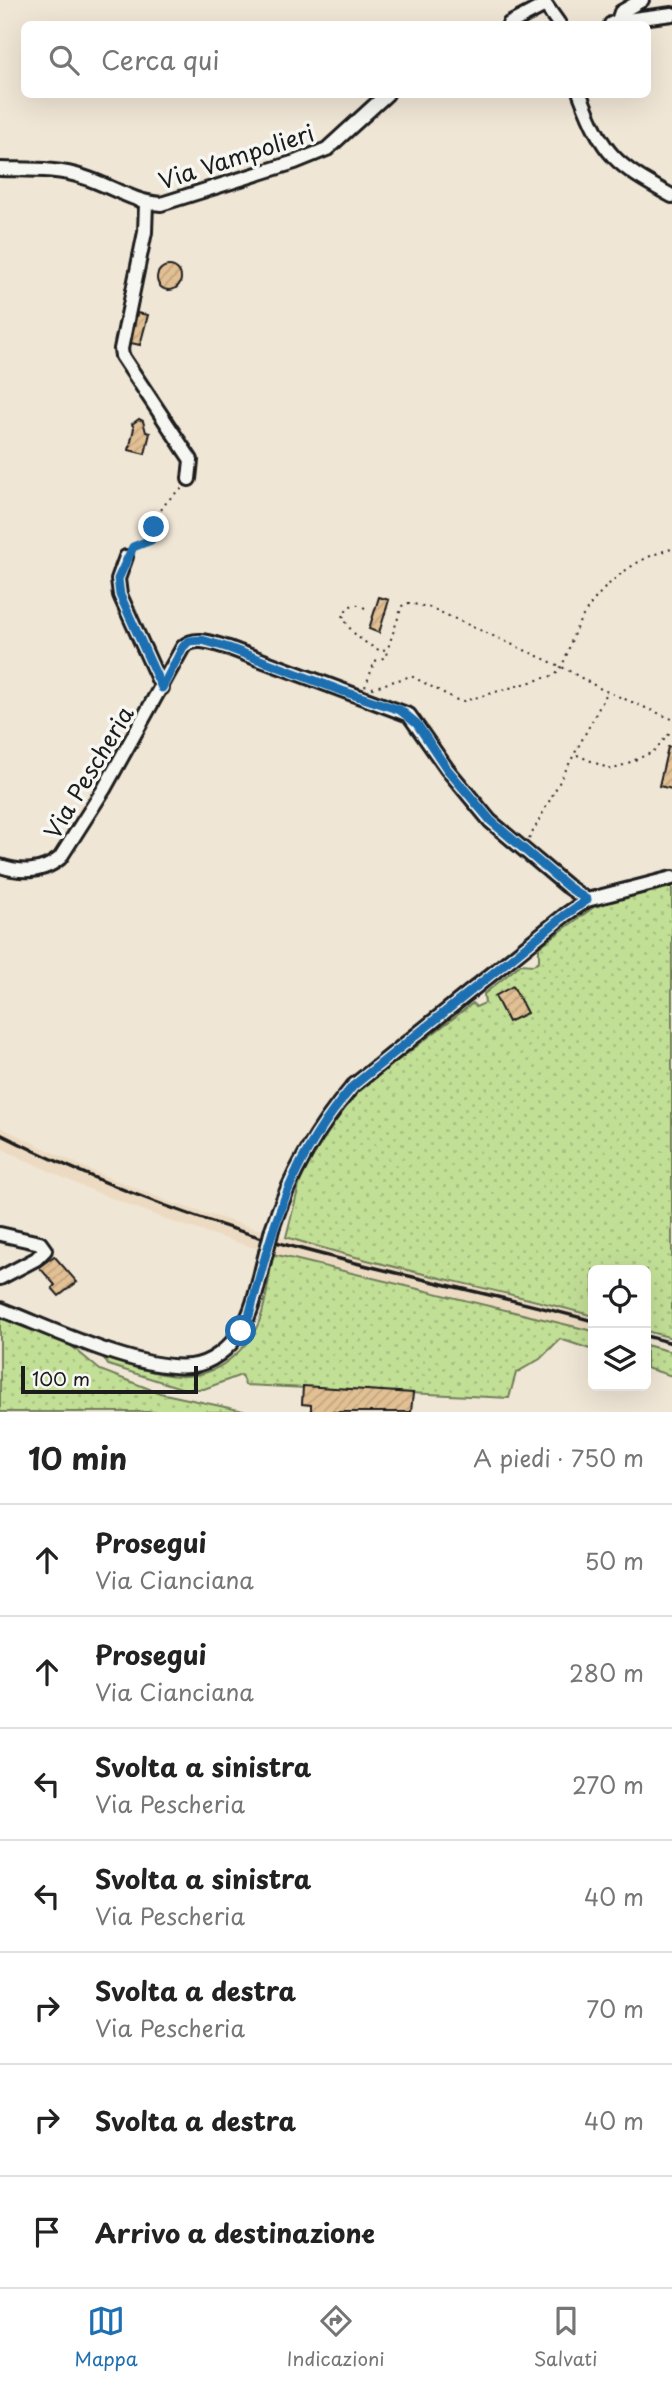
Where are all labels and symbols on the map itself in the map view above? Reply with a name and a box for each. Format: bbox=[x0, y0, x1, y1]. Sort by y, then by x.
street label: Via Vampolieri bbox=[154, 114, 318, 198]
route end bbox=[138, 511, 169, 542]
street label: Via Pescheria bbox=[34, 698, 142, 845]
route start bbox=[225, 1315, 256, 1346]
scale bar bbox=[21, 1363, 198, 1395]

